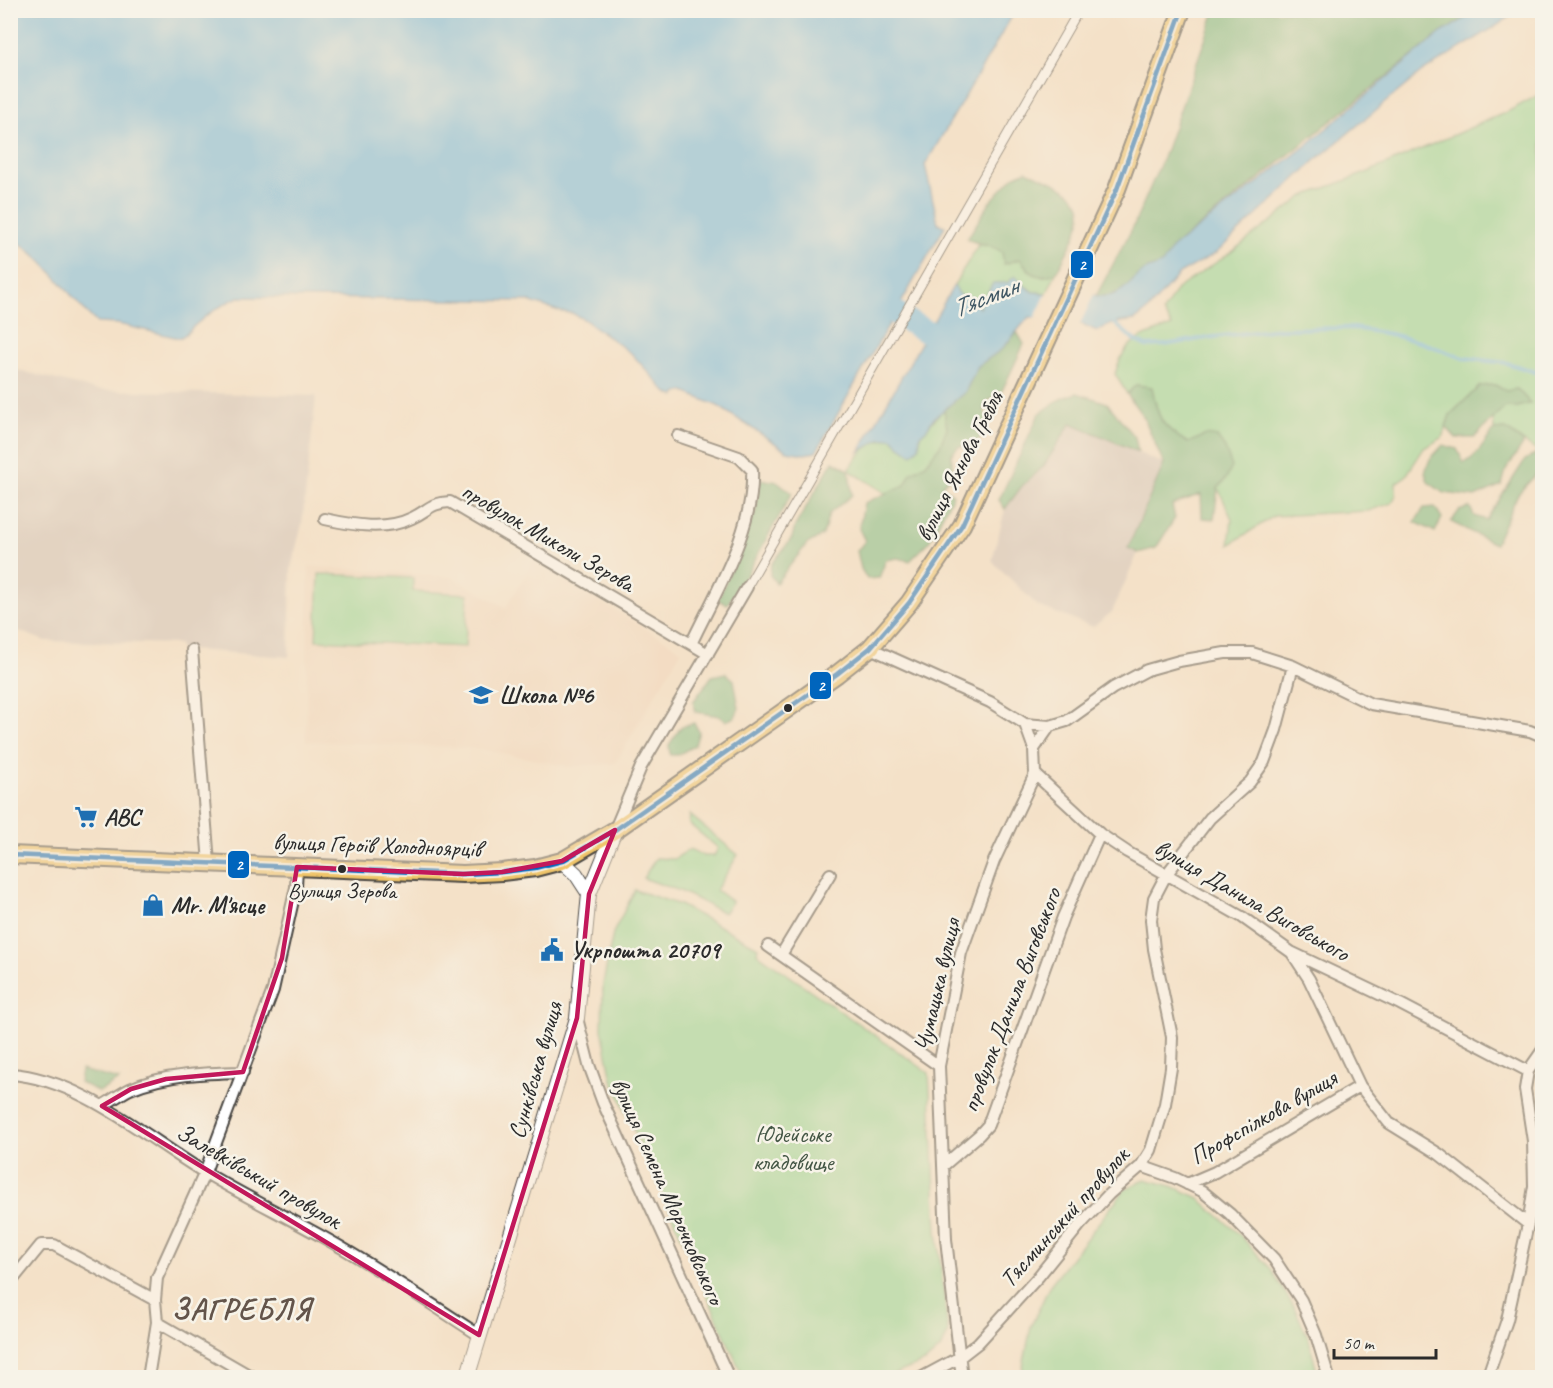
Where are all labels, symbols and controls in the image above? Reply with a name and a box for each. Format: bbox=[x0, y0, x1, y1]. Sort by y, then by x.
line badge: 2 bbox=[1070, 250, 1094, 279]
text: 2 bbox=[1078, 255, 1087, 275]
water label: Тясмин bbox=[947, 268, 1027, 325]
street label: вулиця Яхнова Гребля bbox=[908, 385, 1010, 546]
street label: провулок Миколи Зерова bbox=[456, 475, 642, 600]
line badge: 2 bbox=[809, 671, 832, 700]
text: 2 bbox=[817, 676, 826, 696]
place label: Школа №6 bbox=[499, 680, 595, 710]
school or university icon: Школа №6 bbox=[468, 682, 494, 708]
unlabelled marker bbox=[782, 702, 794, 714]
place label: ABC bbox=[104, 802, 143, 832]
supermarket icon: ABC bbox=[73, 804, 99, 830]
street label: вулиця Героїв Холодноярців bbox=[272, 826, 487, 864]
street label: вулиця Данила Виговського bbox=[1149, 832, 1356, 969]
line badge: 2 bbox=[227, 850, 250, 879]
text: 2 bbox=[235, 855, 244, 875]
marker: Вулиця Зерова bbox=[336, 863, 348, 875]
place label: Вулиця Зерова bbox=[288, 877, 398, 905]
street label: провулок Данила Виговського bbox=[954, 882, 1068, 1116]
place label: Mr. М'ясце bbox=[171, 890, 266, 920]
shop icon: Mr. М'ясце bbox=[140, 892, 166, 918]
street label: Чумацька вулиця bbox=[907, 914, 967, 1054]
place label: Укрпошта 20709 bbox=[570, 935, 722, 965]
public building icon: Укрпошта 20709 bbox=[539, 937, 565, 963]
street label: Сунківська вулиця bbox=[501, 997, 569, 1142]
street label: Профспілкова вулиця bbox=[1184, 1062, 1343, 1171]
street label: вулиця Семена Морочковського bbox=[605, 1073, 733, 1311]
street label: Залевківський провулок bbox=[171, 1117, 349, 1236]
park label: Юдейське кладовище bbox=[753, 1119, 835, 1177]
street label: Тясминський провулок bbox=[993, 1139, 1136, 1293]
district label: ЗАГРЕБЛЯ bbox=[172, 1290, 315, 1328]
scale bar bbox=[1334, 1322, 1436, 1360]
text: 50 m bbox=[1343, 1332, 1376, 1354]

